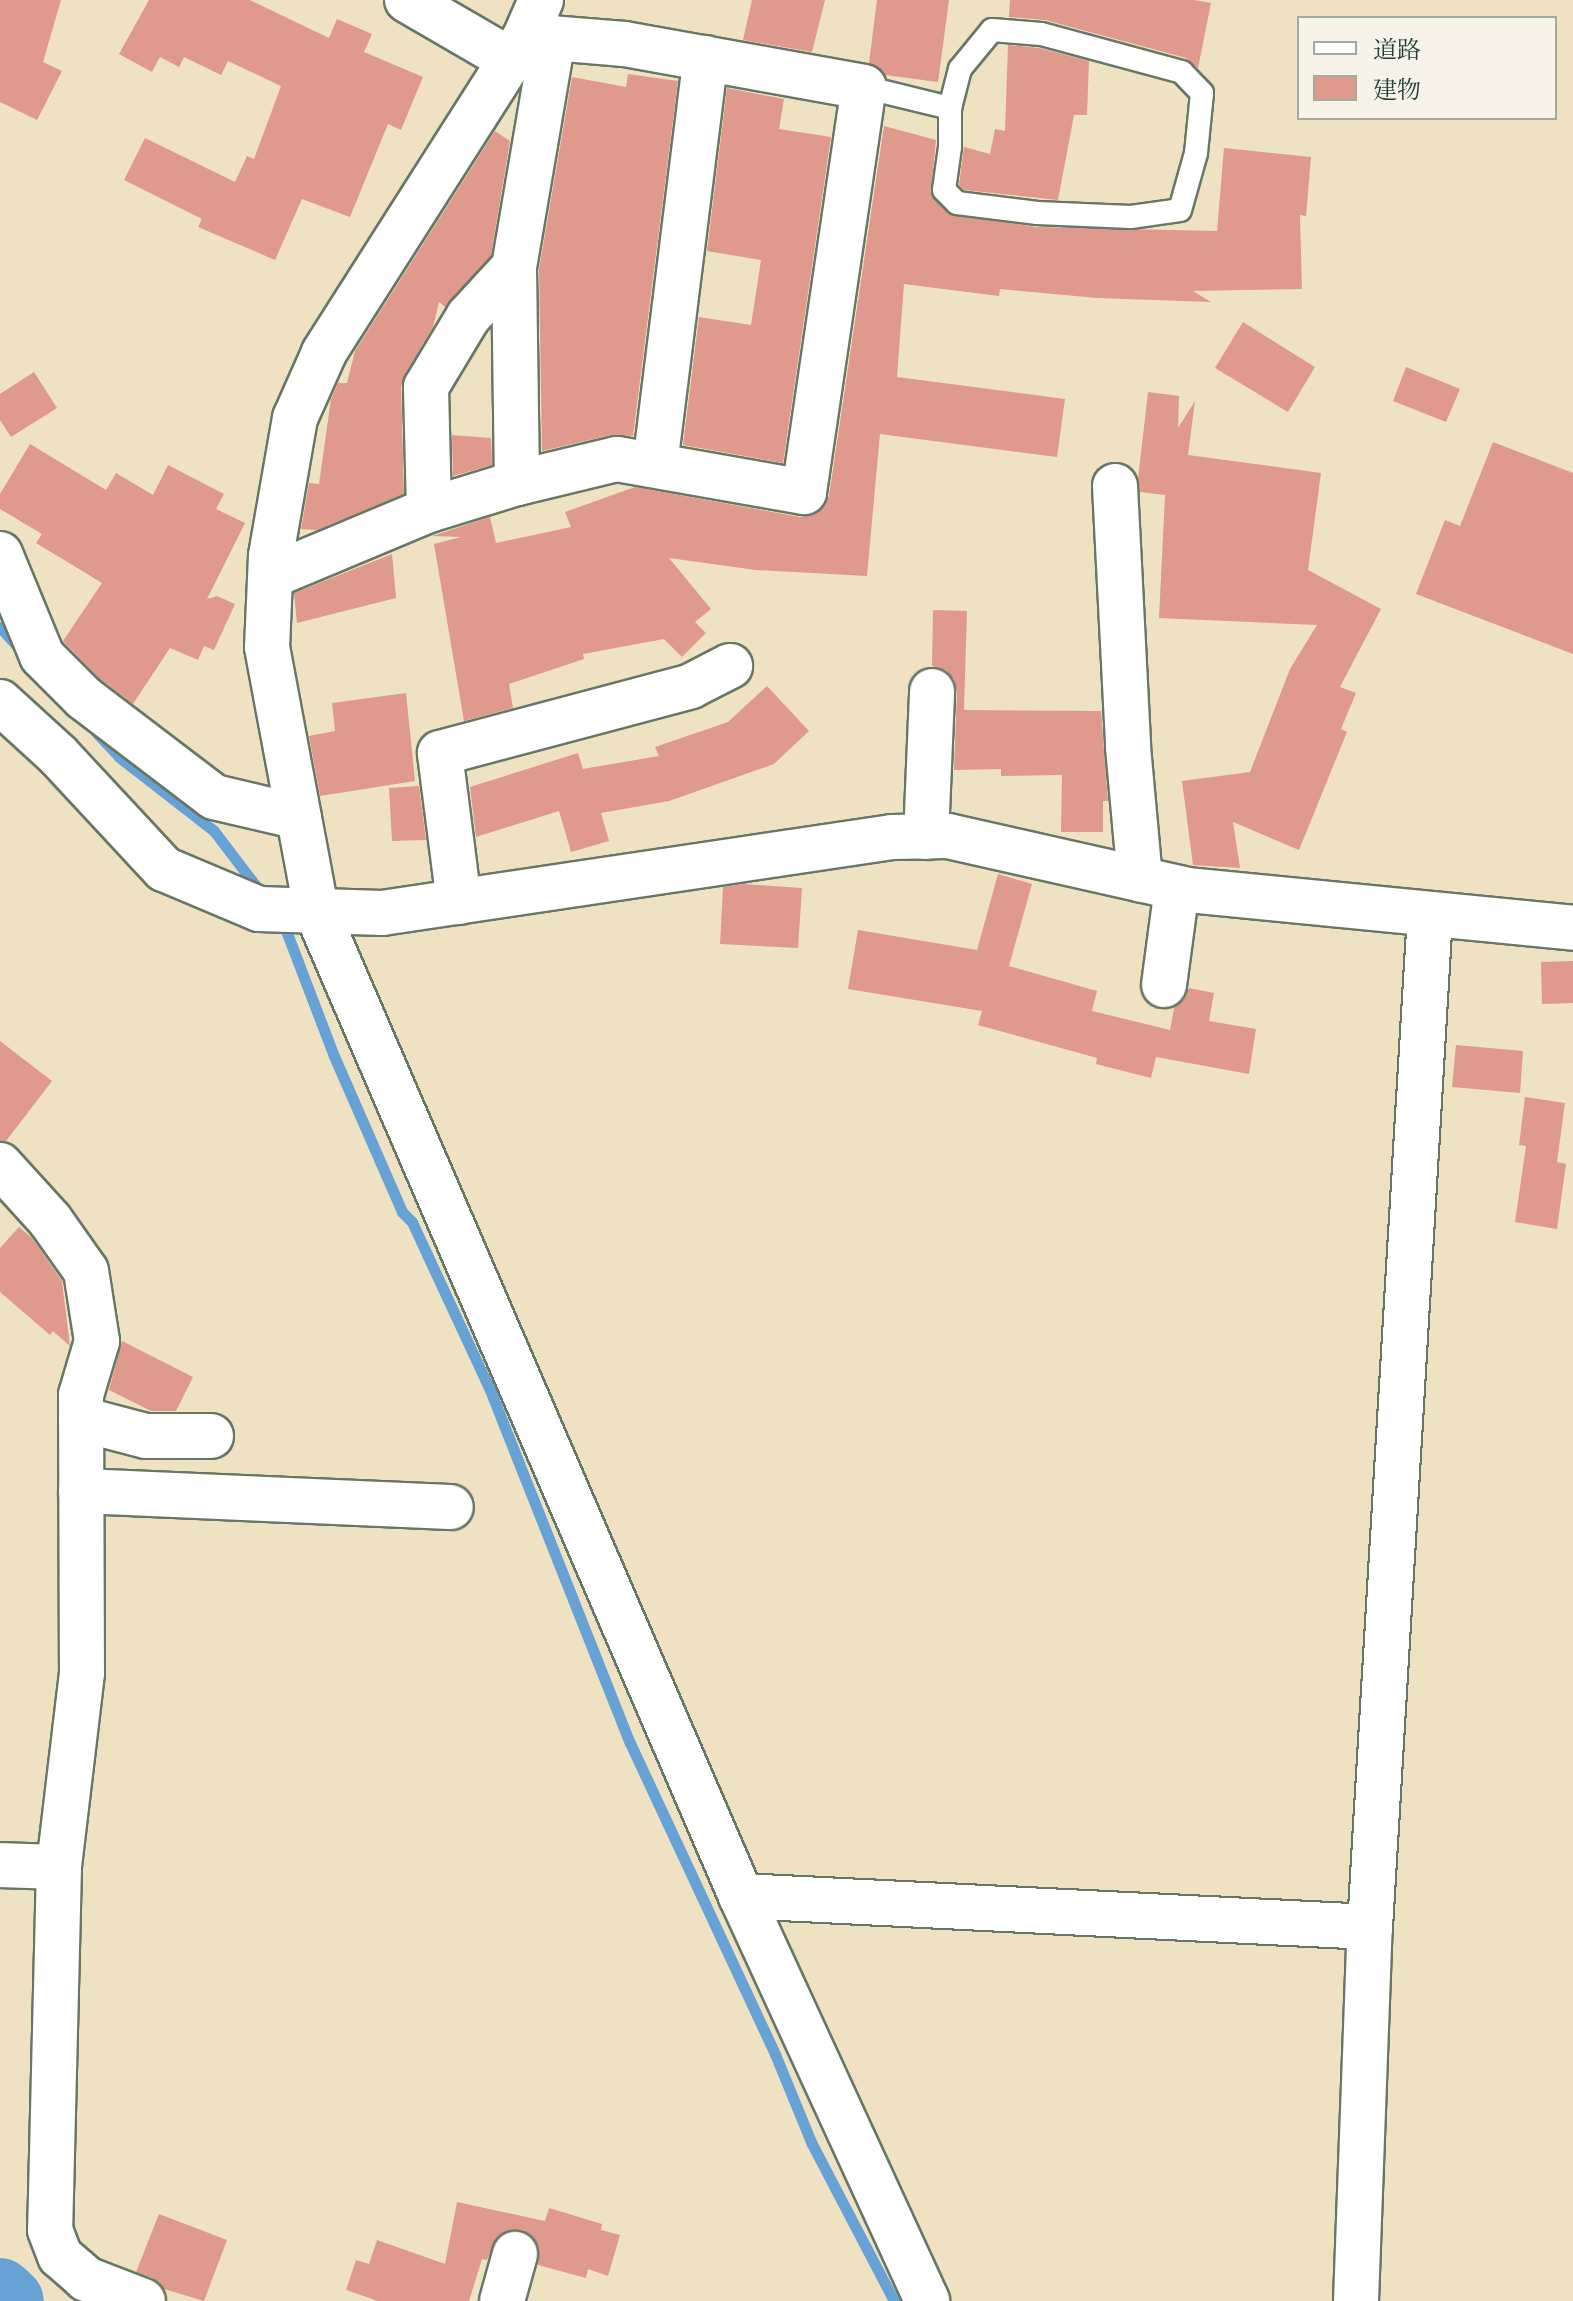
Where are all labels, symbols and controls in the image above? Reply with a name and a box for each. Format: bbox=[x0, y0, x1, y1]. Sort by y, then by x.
legend bbox=[1297, 16, 1557, 120]
text: 道路 bbox=[1373, 34, 1421, 67]
text: 建物 bbox=[1373, 74, 1421, 107]

